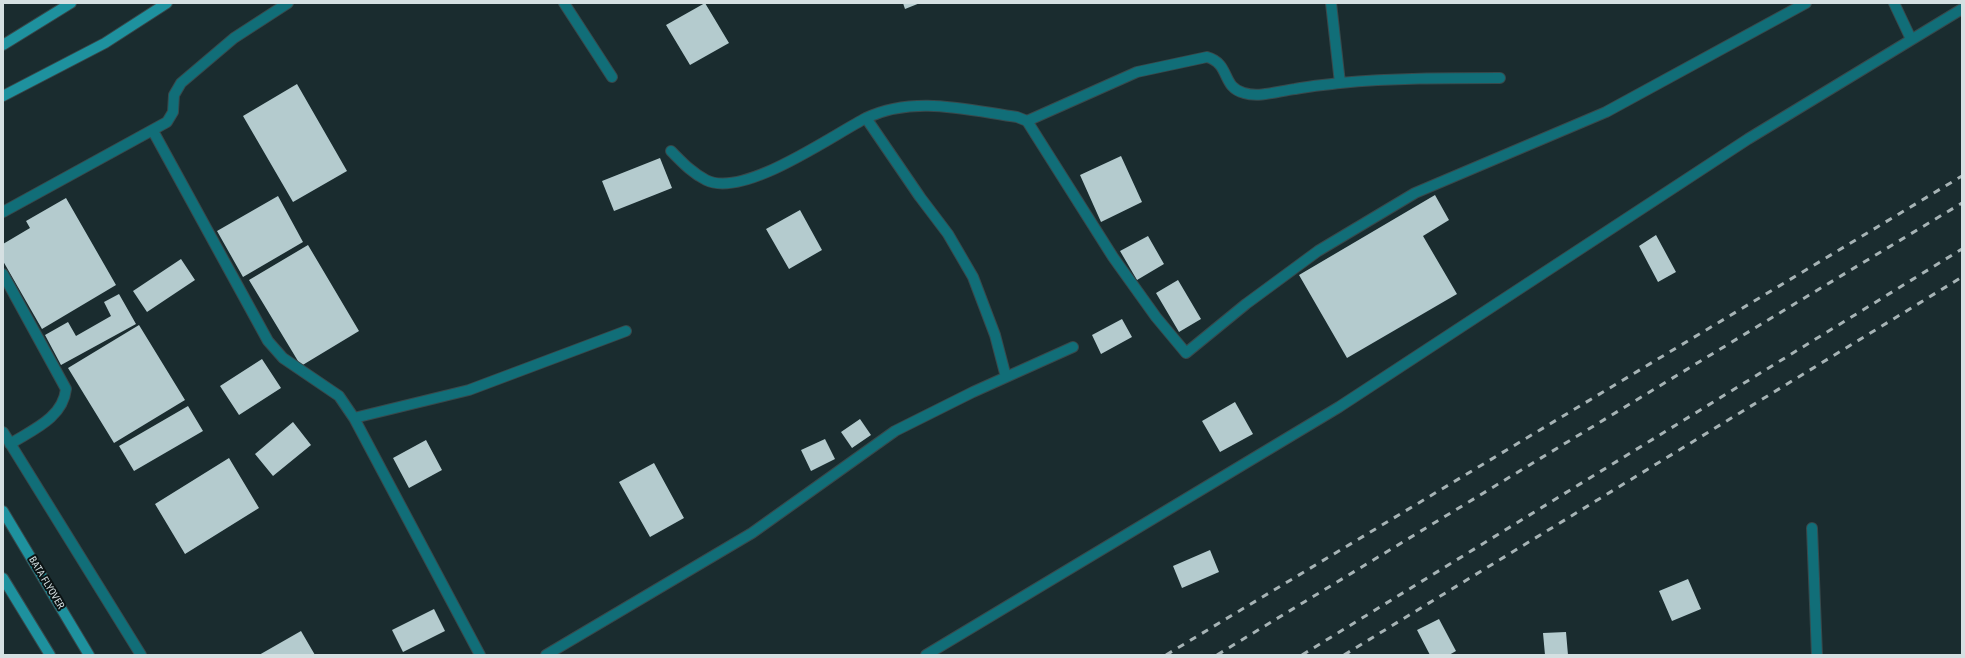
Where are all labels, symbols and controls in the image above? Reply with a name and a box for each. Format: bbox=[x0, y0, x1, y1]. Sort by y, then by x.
street label: BATA FLYOVER bbox=[26, 555, 66, 611]

